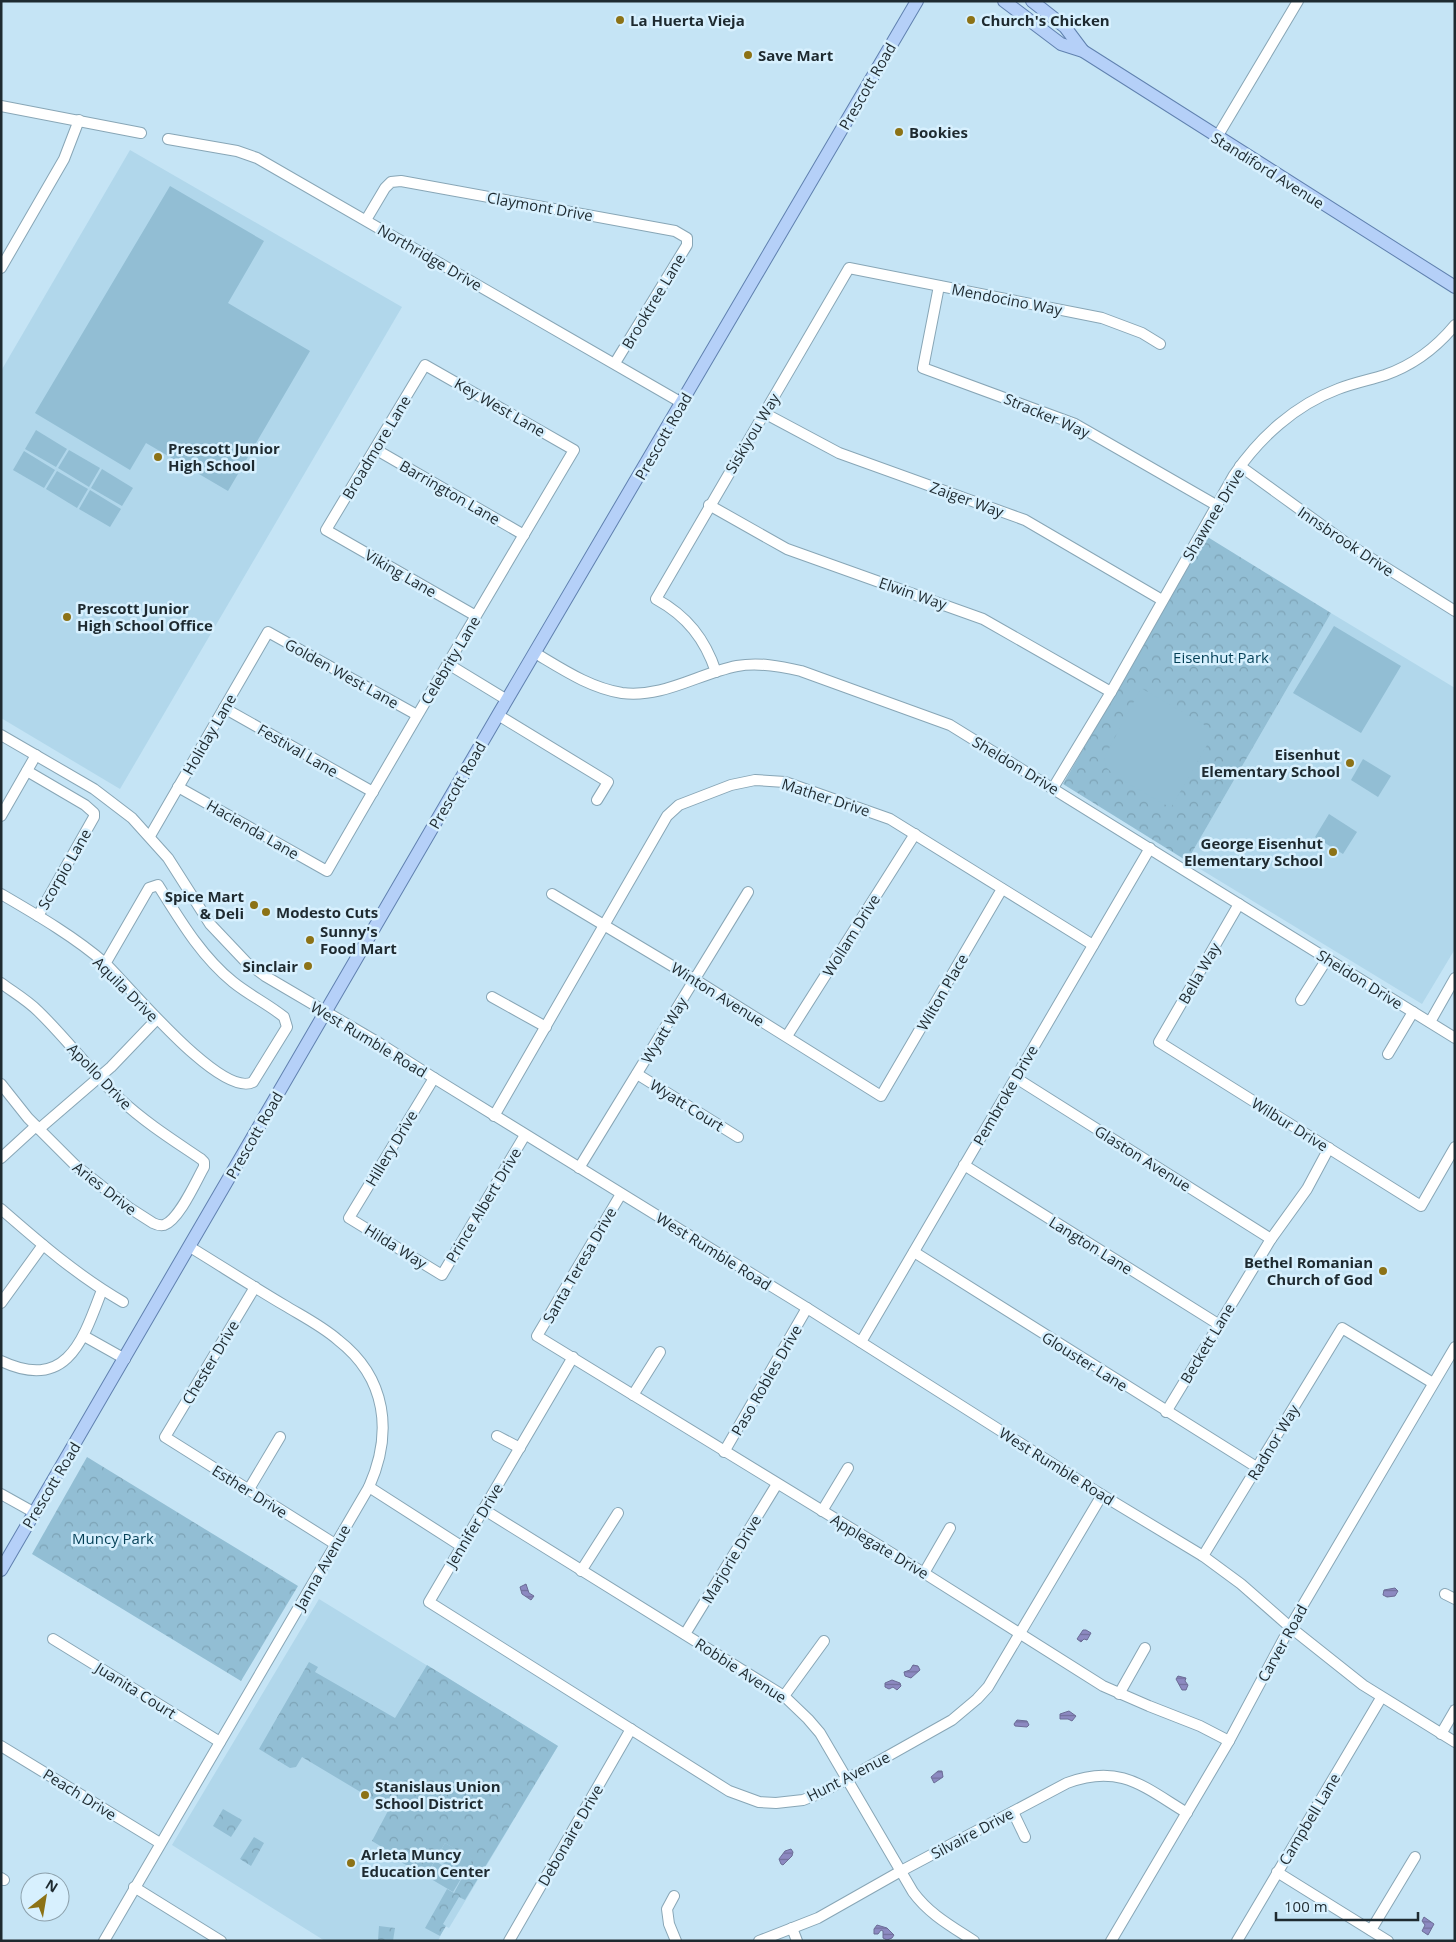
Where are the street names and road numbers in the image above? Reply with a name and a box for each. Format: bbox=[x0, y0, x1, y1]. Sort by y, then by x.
street label: Prescott Road bbox=[834, 39, 900, 133]
street label: Standiford Avenue bbox=[1208, 127, 1328, 213]
street label: Claymont Drive bbox=[485, 187, 595, 225]
street label: Northridge Drive bbox=[374, 219, 486, 295]
street label: Brooktree Lane bbox=[617, 250, 689, 352]
street label: Mendocino Way bbox=[950, 278, 1064, 320]
street label: Key West Lane bbox=[451, 373, 549, 441]
street label: Stracker Way bbox=[1001, 388, 1093, 442]
street label: Prescott Road bbox=[630, 389, 696, 483]
street label: Siskiyou Way bbox=[720, 389, 784, 477]
street label: Broadmore Lane bbox=[337, 391, 415, 503]
street label: Barrington Lane bbox=[396, 455, 504, 529]
street label: Shawnee Drive bbox=[1178, 464, 1248, 564]
street label: Zaiger Way bbox=[927, 476, 1007, 522]
street label: Innsbrook Drive bbox=[1294, 502, 1398, 580]
street label: Viking Lane bbox=[362, 544, 440, 602]
street label: Elwin Way bbox=[876, 572, 950, 614]
street label: Celebrity Lane bbox=[416, 612, 484, 708]
street label: Golden West Lane bbox=[282, 633, 402, 713]
street label: Holiday Lane bbox=[178, 690, 240, 778]
street label: Festival Lane bbox=[254, 719, 342, 781]
street label: Sheldon Drive bbox=[969, 731, 1063, 799]
street label: Prescott Road bbox=[424, 738, 490, 832]
street label: Mather Drive bbox=[779, 773, 873, 821]
street label: Hacienda Lane bbox=[203, 795, 303, 863]
street label: Scorpio Lane bbox=[33, 825, 95, 913]
street label: Wollam Drive bbox=[818, 890, 884, 980]
street label: Bella Way bbox=[1173, 938, 1225, 1007]
street label: Sheldon Drive bbox=[1313, 945, 1407, 1013]
street label: Wilton Place bbox=[912, 950, 972, 1034]
street label: Aquila Drive bbox=[89, 952, 163, 1026]
street label: Winton Avenue bbox=[668, 957, 768, 1031]
street label: Wyatt Way bbox=[636, 993, 692, 1067]
street label: West Rumble Road bbox=[307, 996, 431, 1082]
street label: Apollo Drive bbox=[63, 1039, 137, 1113]
street label: Pembroke Drive bbox=[968, 1041, 1042, 1149]
street label: Wyatt Court bbox=[646, 1074, 728, 1136]
street label: Prescott Road bbox=[221, 1088, 287, 1182]
street label: Wilbur Drive bbox=[1248, 1093, 1332, 1155]
street label: Hillery Drive bbox=[361, 1106, 421, 1190]
street label: Glaston Avenue bbox=[1091, 1120, 1195, 1196]
street label: Prince Albert Drive bbox=[441, 1144, 525, 1266]
street label: Aries Drive bbox=[69, 1157, 141, 1219]
street label: Santa Teresa Drive bbox=[538, 1203, 620, 1327]
street label: West Rumble Road bbox=[653, 1208, 775, 1294]
street label: Langton Lane bbox=[1046, 1211, 1136, 1279]
street label: Hilda Way bbox=[361, 1219, 431, 1273]
street label: Beckett Lane bbox=[1175, 1299, 1239, 1387]
street label: Chester Drive bbox=[177, 1316, 243, 1408]
street label: Paso Robles Drive bbox=[726, 1321, 806, 1439]
street label: Glouster Lane bbox=[1038, 1327, 1132, 1395]
street label: Radnor Way bbox=[1243, 1400, 1304, 1483]
street label: West Rumble Road bbox=[996, 1423, 1118, 1509]
street label: Prescott Road bbox=[17, 1438, 85, 1532]
street label: Esther Drive bbox=[209, 1460, 291, 1522]
street label: Jennifer Drive bbox=[440, 1479, 507, 1573]
street label: Applegate Drive bbox=[827, 1509, 933, 1583]
street label: Marjorie Drive bbox=[697, 1511, 765, 1607]
street label: Janna Avenue bbox=[289, 1521, 354, 1615]
street label: Carver Road bbox=[1252, 1601, 1312, 1685]
street label: Robbie Avenue bbox=[692, 1633, 790, 1707]
street label: Juanita Court bbox=[90, 1656, 180, 1723]
street label: Hunt Avenue bbox=[803, 1746, 893, 1806]
street label: Peach Drive bbox=[40, 1764, 120, 1824]
street label: Campbell Lane bbox=[1274, 1769, 1344, 1869]
street label: Debonaire Drive bbox=[533, 1781, 607, 1889]
street label: Silvaire Drive bbox=[927, 1803, 1017, 1863]

